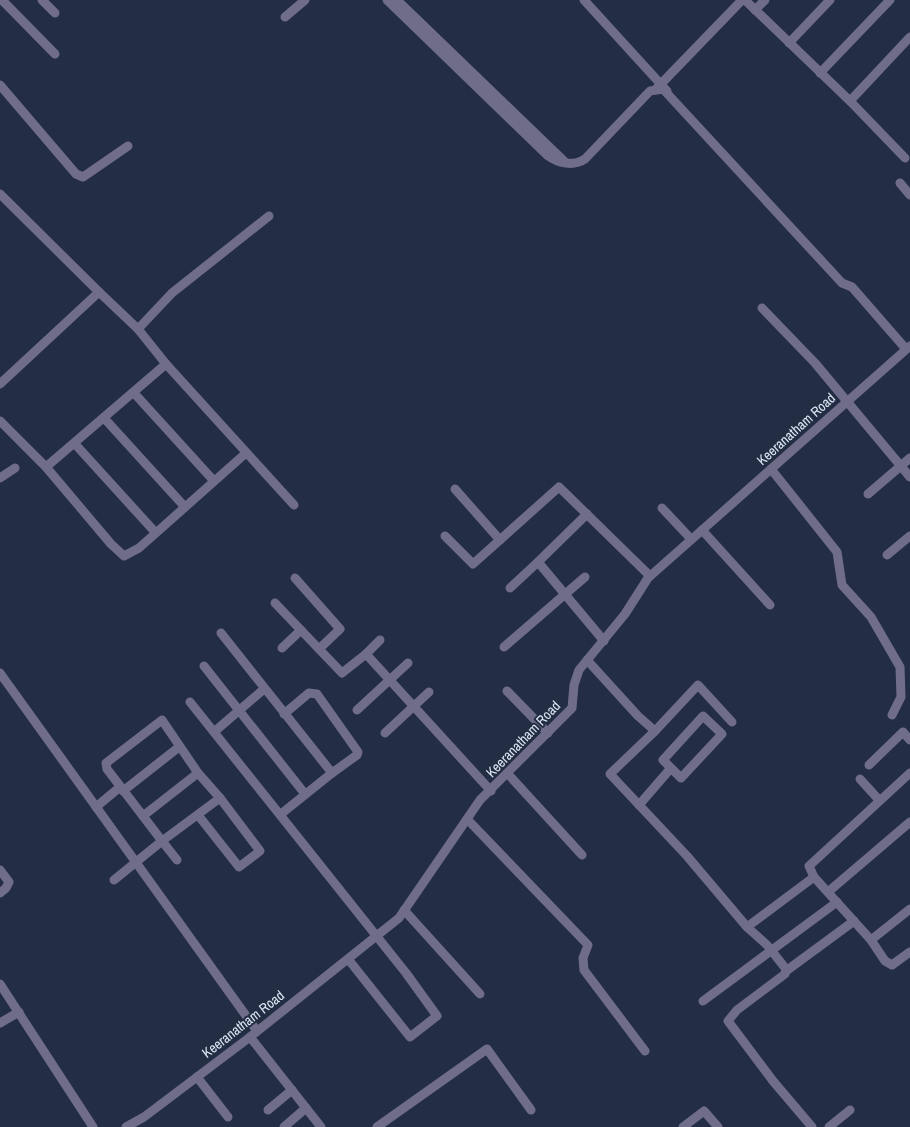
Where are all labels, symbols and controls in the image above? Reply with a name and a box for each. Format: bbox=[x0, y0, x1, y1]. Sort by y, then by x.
street label: Keeranatham Road bbox=[753, 389, 839, 469]
street label: Keeranatham Road bbox=[482, 697, 564, 781]
street label: Keeranatham Road bbox=[198, 986, 288, 1062]

